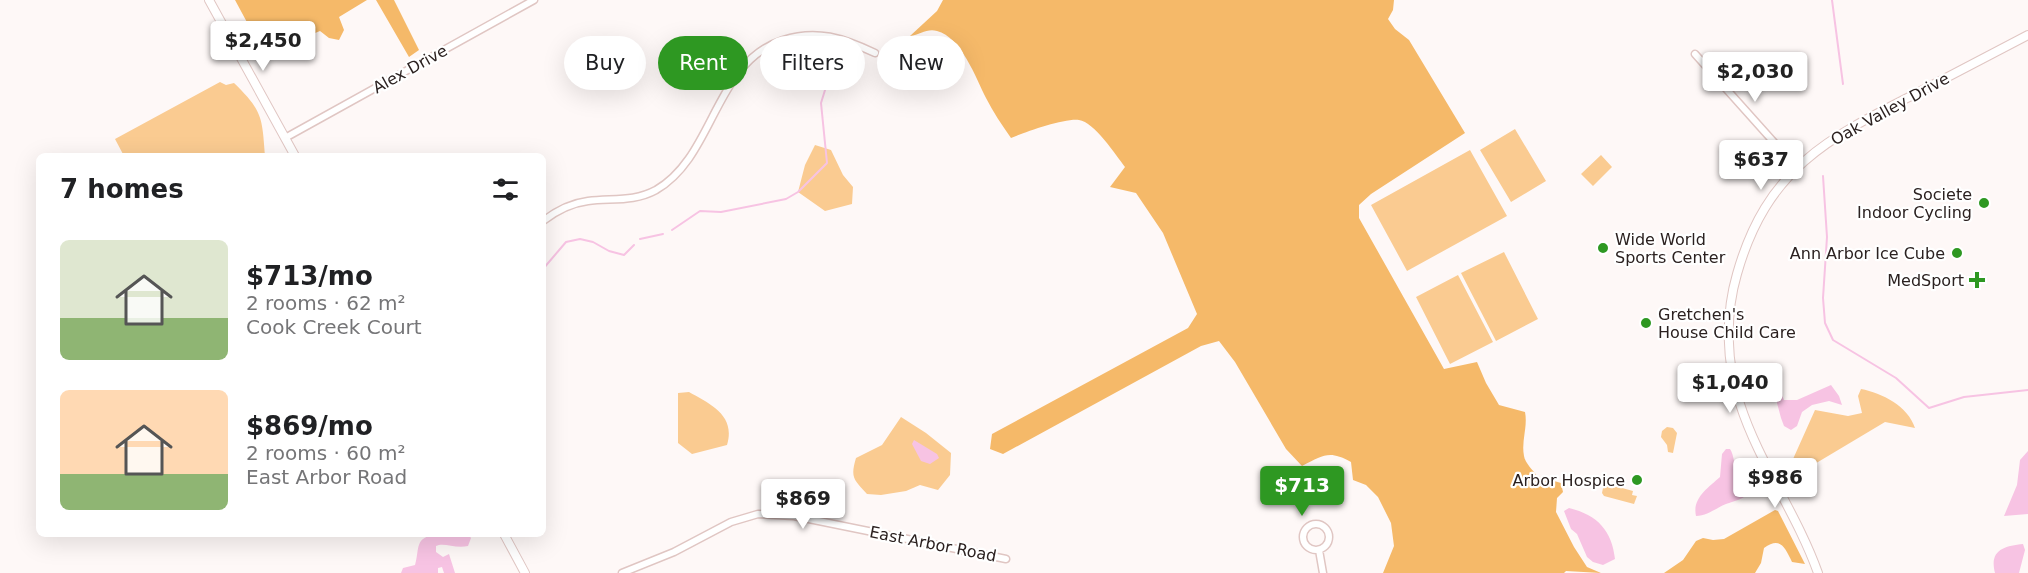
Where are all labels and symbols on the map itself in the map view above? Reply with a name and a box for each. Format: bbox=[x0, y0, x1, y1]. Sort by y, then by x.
pin: $2,450 bbox=[214, 21, 312, 72]
street label: Alex Drive bbox=[369, 41, 451, 97]
pin: $2,030 bbox=[1706, 52, 1804, 103]
street label: Oak Valley Drive bbox=[1828, 69, 1952, 149]
pin: $637 bbox=[1725, 140, 1797, 191]
place label: Societe Indoor Cycling bbox=[1857, 185, 1972, 222]
marker: Societe Indoor Cycling bbox=[1977, 196, 1991, 210]
place label: Wide World Sports Center bbox=[1615, 230, 1726, 267]
marker: Wide World Sports Center bbox=[1596, 241, 1610, 255]
place label: Ann Arbor Ice Cube bbox=[1790, 244, 1945, 263]
marker: Ann Arbor Ice Cube bbox=[1950, 246, 1964, 260]
place label: MedSport bbox=[1887, 271, 1964, 290]
marker: MedSport bbox=[1968, 271, 1986, 289]
place label: Gretchen's House Child Care bbox=[1658, 305, 1796, 342]
marker: Gretchen's House Child Care bbox=[1639, 316, 1653, 330]
pin: $1,040 bbox=[1681, 363, 1779, 414]
pin: $986 bbox=[1739, 458, 1811, 509]
pin: $713 bbox=[1266, 466, 1338, 517]
place label: Arbor Hospice bbox=[1512, 471, 1625, 490]
marker: Arbor Hospice bbox=[1630, 473, 1644, 487]
pin: $869 bbox=[767, 479, 839, 530]
street label: East Arbor Road bbox=[868, 522, 998, 566]

